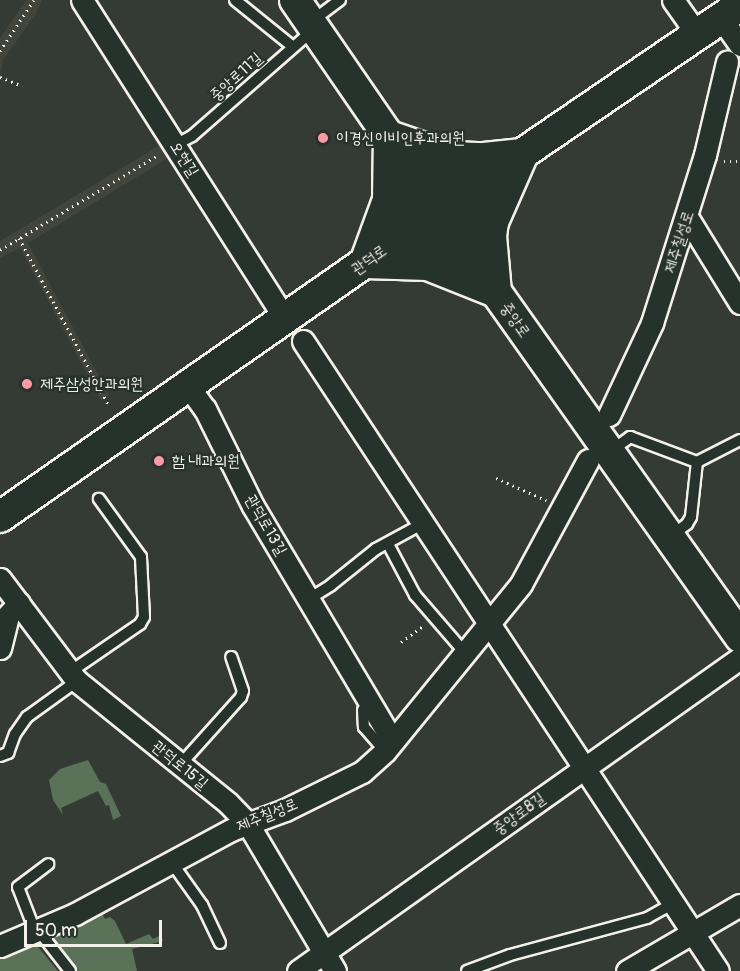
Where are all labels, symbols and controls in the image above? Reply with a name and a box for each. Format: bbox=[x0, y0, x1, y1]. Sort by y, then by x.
street label: 중앙로11길 bbox=[206, 48, 266, 106]
place label: 이경신이비인후과의원 bbox=[336, 128, 465, 148]
marker: 이경신이비인후과의원 bbox=[314, 129, 332, 147]
street label: 오현길 bbox=[165, 138, 203, 180]
street label: 제주칠성로 bbox=[660, 208, 698, 276]
street label: 관덕로 bbox=[348, 241, 390, 279]
street label: 중앙로 bbox=[496, 299, 534, 341]
place label: 제주삼성안과의원 bbox=[40, 374, 143, 394]
marker: 제주삼성안과의원 bbox=[18, 375, 36, 393]
place label: 함 내과의원 bbox=[172, 451, 240, 471]
marker: 함 내과의원 bbox=[150, 452, 168, 470]
street label: 관덕로13길 bbox=[241, 491, 291, 559]
street label: 관덕로15길 bbox=[148, 737, 212, 793]
street label: 중앙로8길 bbox=[489, 789, 549, 839]
street label: 제주칠성로 bbox=[234, 794, 300, 836]
scale bar bbox=[27, 908, 165, 946]
text: 50 m bbox=[35, 919, 77, 942]

